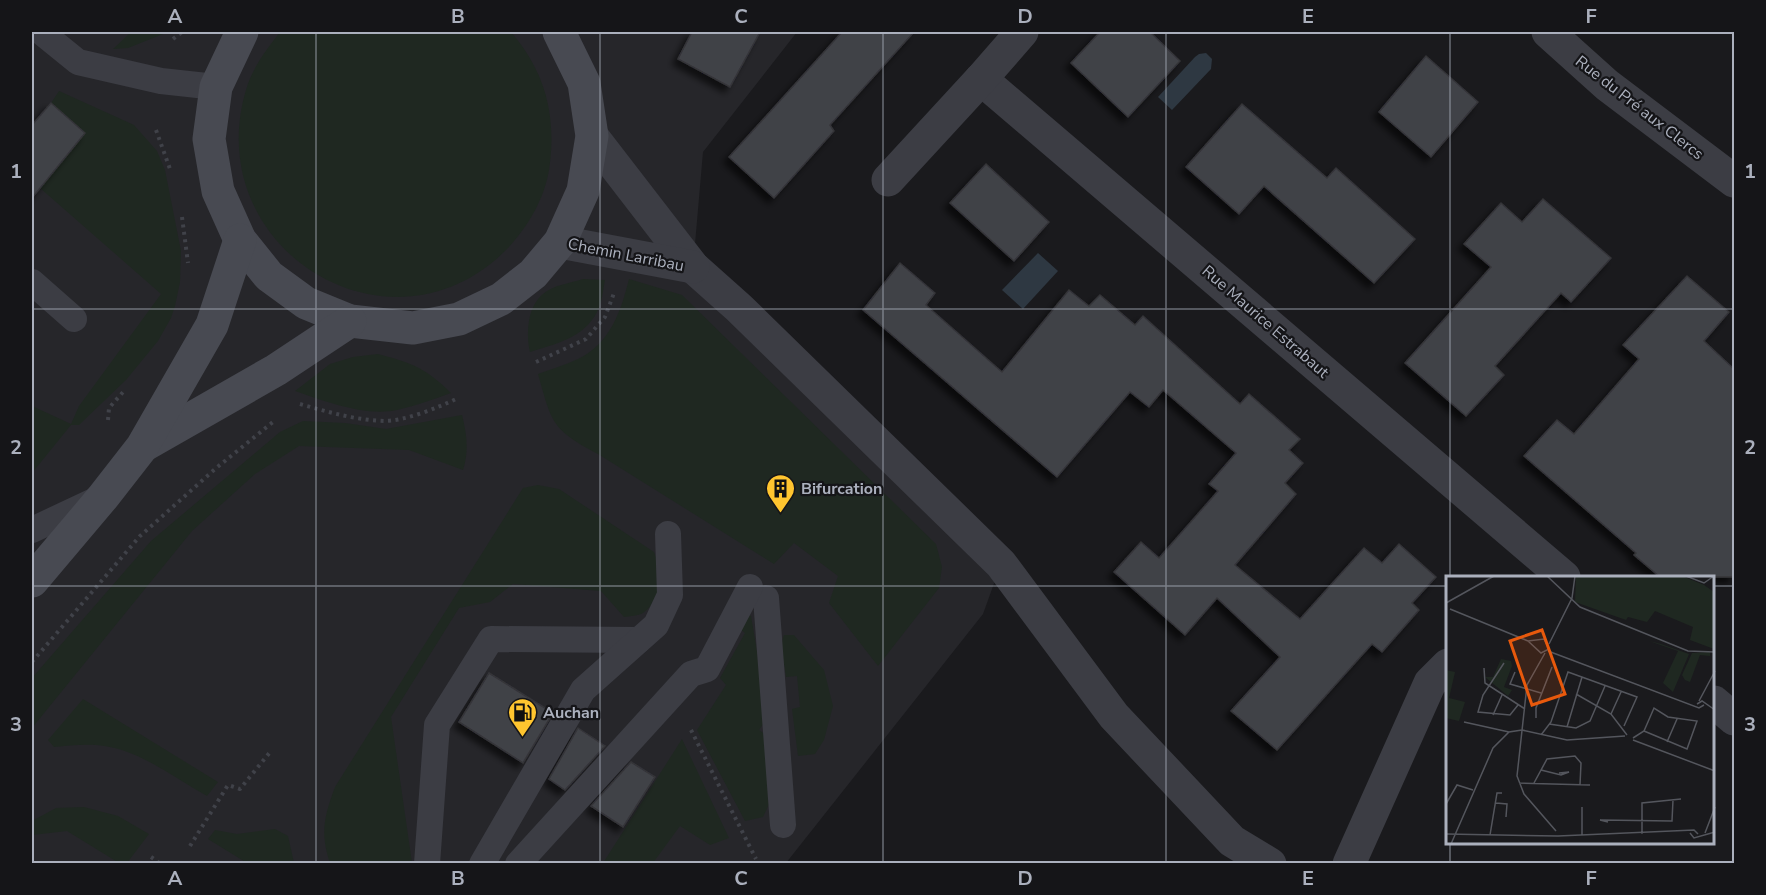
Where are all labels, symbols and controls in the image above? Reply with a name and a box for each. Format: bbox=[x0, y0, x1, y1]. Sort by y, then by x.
text: A bbox=[168, 3, 183, 30]
text: B bbox=[451, 3, 465, 30]
text: C bbox=[734, 3, 748, 30]
text: D bbox=[1017, 3, 1033, 30]
text: E bbox=[1302, 3, 1314, 30]
text: F bbox=[1585, 3, 1597, 30]
street label: Rue du Pré aux Clercs bbox=[1571, 51, 1708, 165]
text: 1 bbox=[10, 158, 22, 185]
text: 1 bbox=[1744, 158, 1756, 185]
street label: Chemin Larribau bbox=[566, 233, 686, 277]
street label: Rue Maurice Estrabaut bbox=[1197, 260, 1334, 383]
text: 2 bbox=[10, 434, 22, 461]
text: 2 bbox=[1744, 434, 1756, 461]
building icon: Bifurcation bbox=[764, 472, 796, 514]
place label: Bifurcation bbox=[801, 478, 882, 500]
inset map bbox=[1446, 576, 1715, 844]
fuel station icon: Auchan bbox=[506, 696, 538, 738]
place label: Auchan bbox=[543, 702, 599, 724]
text: 3 bbox=[10, 711, 22, 738]
text: 3 bbox=[1744, 711, 1756, 738]
text: A bbox=[168, 865, 183, 892]
text: B bbox=[451, 865, 465, 892]
text: C bbox=[734, 865, 748, 892]
text: D bbox=[1017, 865, 1033, 892]
text: E bbox=[1302, 865, 1314, 892]
text: F bbox=[1585, 865, 1597, 892]

